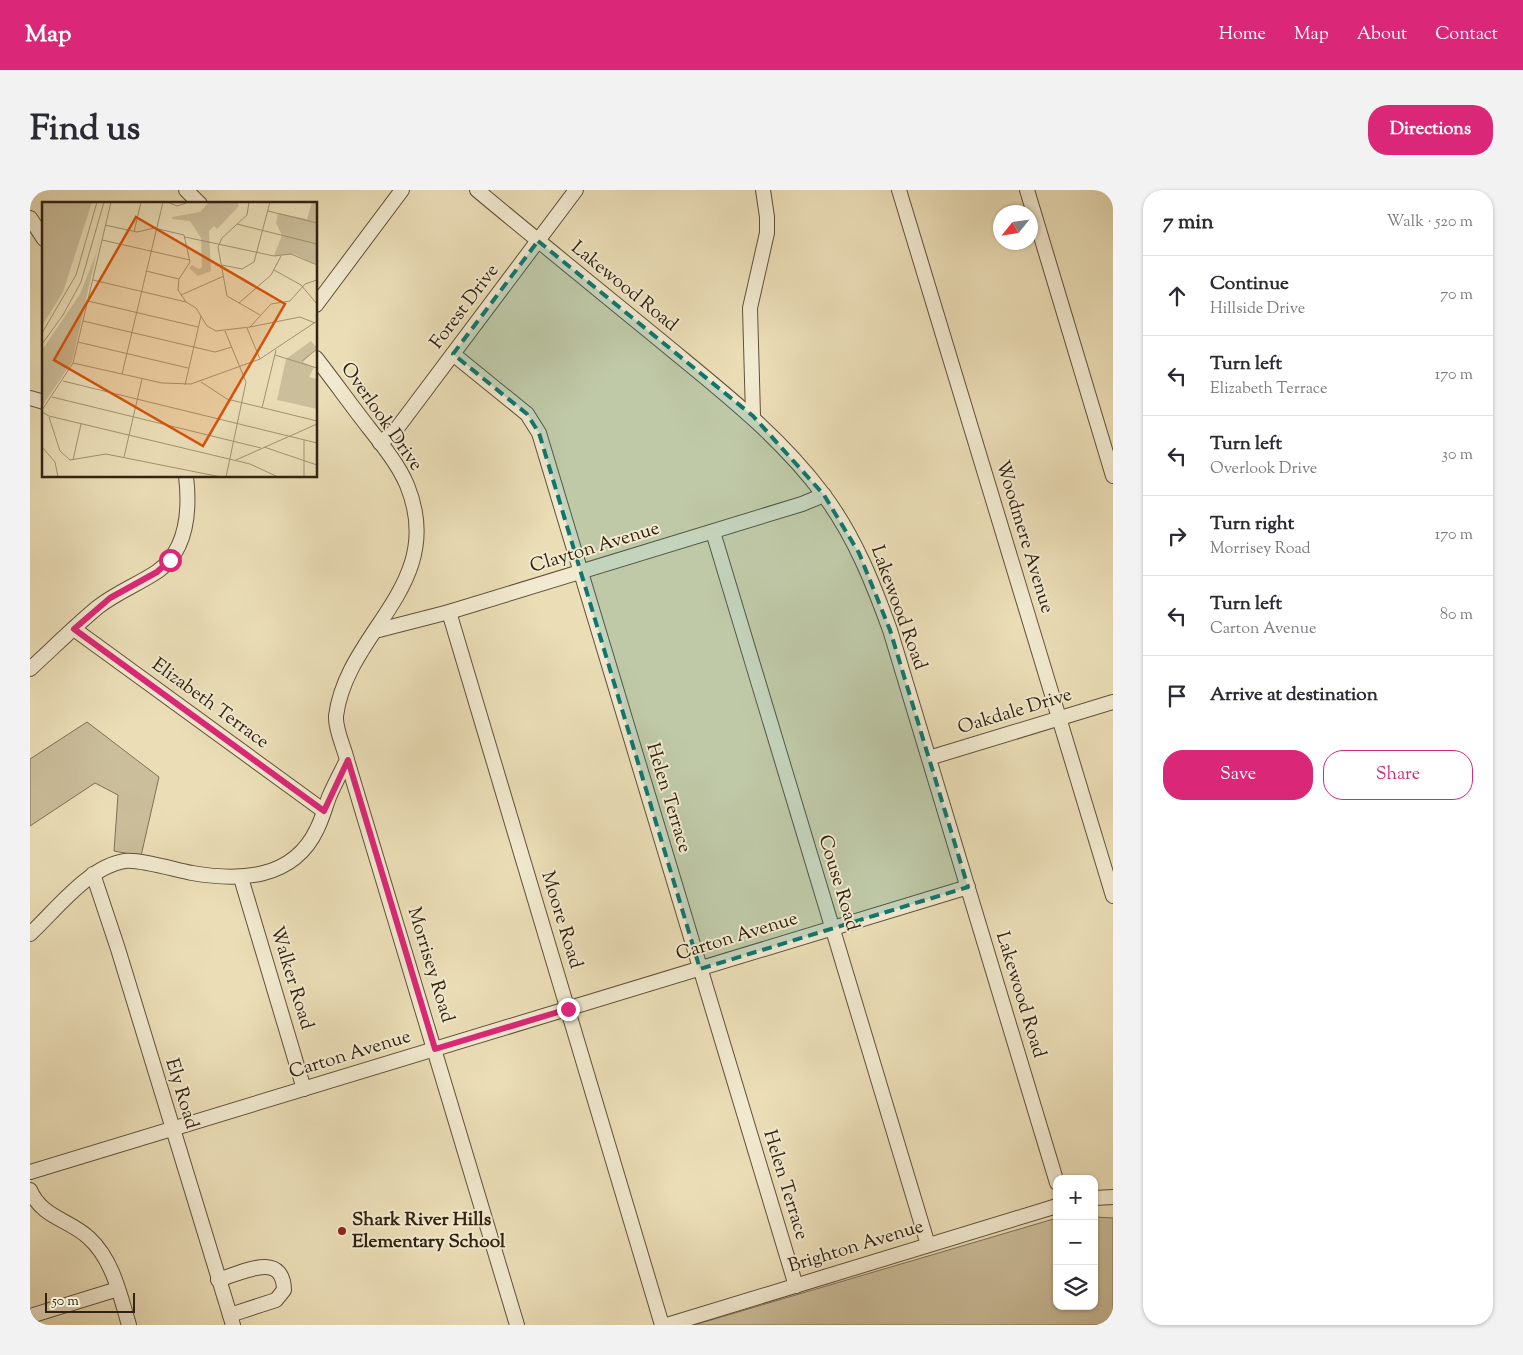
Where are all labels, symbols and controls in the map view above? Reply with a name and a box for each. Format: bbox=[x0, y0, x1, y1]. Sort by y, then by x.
text: Map bbox=[25, 18, 71, 52]
text: Home bbox=[1219, 22, 1266, 48]
text: Map bbox=[1294, 22, 1329, 48]
text: About bbox=[1357, 22, 1407, 48]
text: Contact bbox=[1435, 22, 1498, 48]
text: Find us bbox=[30, 105, 140, 156]
button: Directions bbox=[1368, 105, 1493, 155]
inset map bbox=[42, 202, 318, 478]
north arrow bbox=[993, 205, 1038, 250]
text: 7 min bbox=[1163, 208, 1214, 238]
text: Walk · 520 m bbox=[1387, 211, 1473, 234]
street label: Lakewood Road bbox=[565, 235, 683, 339]
street label: Forest Drive bbox=[424, 259, 506, 355]
text: Continue bbox=[1210, 271, 1289, 298]
icon: ahead bbox=[1163, 282, 1191, 310]
text: 70 m bbox=[1440, 284, 1473, 307]
text: Hillside Drive bbox=[1210, 298, 1305, 321]
text: Turn left bbox=[1210, 351, 1282, 378]
street label: Overlook Drive bbox=[333, 357, 429, 477]
icon: left bbox=[1163, 362, 1191, 390]
text: 170 m bbox=[1435, 364, 1473, 387]
text: Elizabeth Terrace bbox=[1210, 378, 1327, 401]
text: Turn left bbox=[1210, 431, 1282, 458]
icon: left bbox=[1163, 442, 1191, 470]
text: 30 m bbox=[1442, 444, 1473, 467]
street label: Woodmere Avenue bbox=[988, 457, 1060, 617]
text: Overlook Drive bbox=[1210, 458, 1317, 481]
text: Turn right bbox=[1210, 511, 1294, 538]
street label: Clayton Avenue bbox=[527, 515, 663, 581]
icon: right bbox=[1163, 522, 1191, 550]
text: 170 m bbox=[1435, 524, 1473, 547]
text: Morrisey Road bbox=[1210, 538, 1311, 561]
street label: Lakewood Road bbox=[863, 542, 933, 674]
route start bbox=[159, 549, 182, 572]
text: Turn left bbox=[1210, 591, 1282, 618]
icon: left bbox=[1163, 602, 1191, 630]
text: 80 m bbox=[1440, 604, 1473, 627]
text: Carton Avenue bbox=[1210, 618, 1316, 641]
street label: Elizabeth Terrace bbox=[146, 652, 274, 756]
street label: Oakdale Drive bbox=[955, 682, 1076, 742]
icon: arrive bbox=[1163, 682, 1191, 710]
text: Arrive at destination bbox=[1210, 682, 1378, 709]
street label: Helen Terrace bbox=[638, 740, 698, 856]
button: Save bbox=[1163, 750, 1313, 800]
button: Share bbox=[1323, 750, 1473, 800]
street label: Couse Road bbox=[811, 832, 865, 935]
street label: Moore Road bbox=[533, 868, 589, 972]
street label: Morrisey Road bbox=[400, 904, 460, 1026]
street label: Carton Avenue bbox=[673, 906, 801, 968]
street label: Walker Road bbox=[262, 923, 320, 1033]
street label: Lakewood Road bbox=[988, 929, 1052, 1062]
route end bbox=[557, 998, 580, 1021]
street label: Carton Avenue bbox=[286, 1024, 414, 1086]
street label: Ely Road bbox=[157, 1055, 205, 1133]
street label: Helen Terrace bbox=[755, 1127, 815, 1243]
map controls bbox=[1053, 1175, 1098, 1310]
button: + bbox=[1053, 1175, 1098, 1220]
place label: Shark River Hills Elementary School bbox=[352, 1207, 506, 1256]
street label: Brighton Avenue bbox=[785, 1214, 927, 1280]
button: − bbox=[1053, 1220, 1098, 1265]
marker: Shark River Hills Elementary School bbox=[336, 1225, 348, 1237]
button: layers bbox=[1053, 1265, 1098, 1310]
scale bar bbox=[45, 1290, 135, 1313]
text: 50 m bbox=[52, 1292, 79, 1312]

